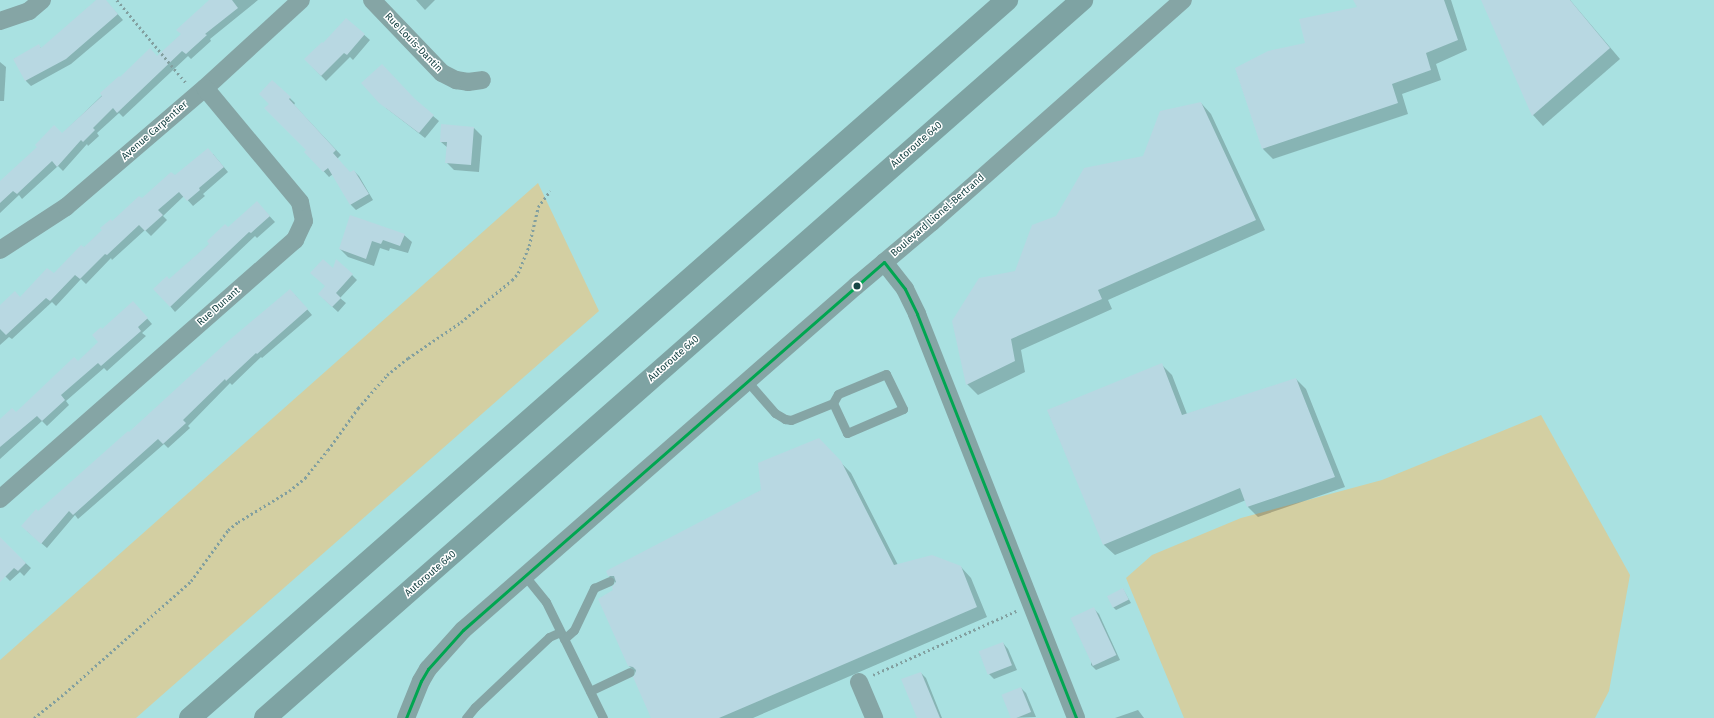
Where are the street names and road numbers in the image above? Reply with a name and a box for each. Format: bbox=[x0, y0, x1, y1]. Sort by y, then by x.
street label: Rue Louis-Dantin bbox=[382, 11, 444, 75]
street label: Avenue Carpentier bbox=[120, 99, 190, 163]
street label: Autoroute 640 bbox=[889, 120, 945, 170]
street label: Boulevard Lionel-Bertrand bbox=[889, 172, 987, 260]
street label: Rue Dunant bbox=[195, 285, 243, 329]
street label: Autoroute 640 bbox=[646, 334, 702, 384]
street label: Autoroute 640 bbox=[403, 549, 459, 599]

